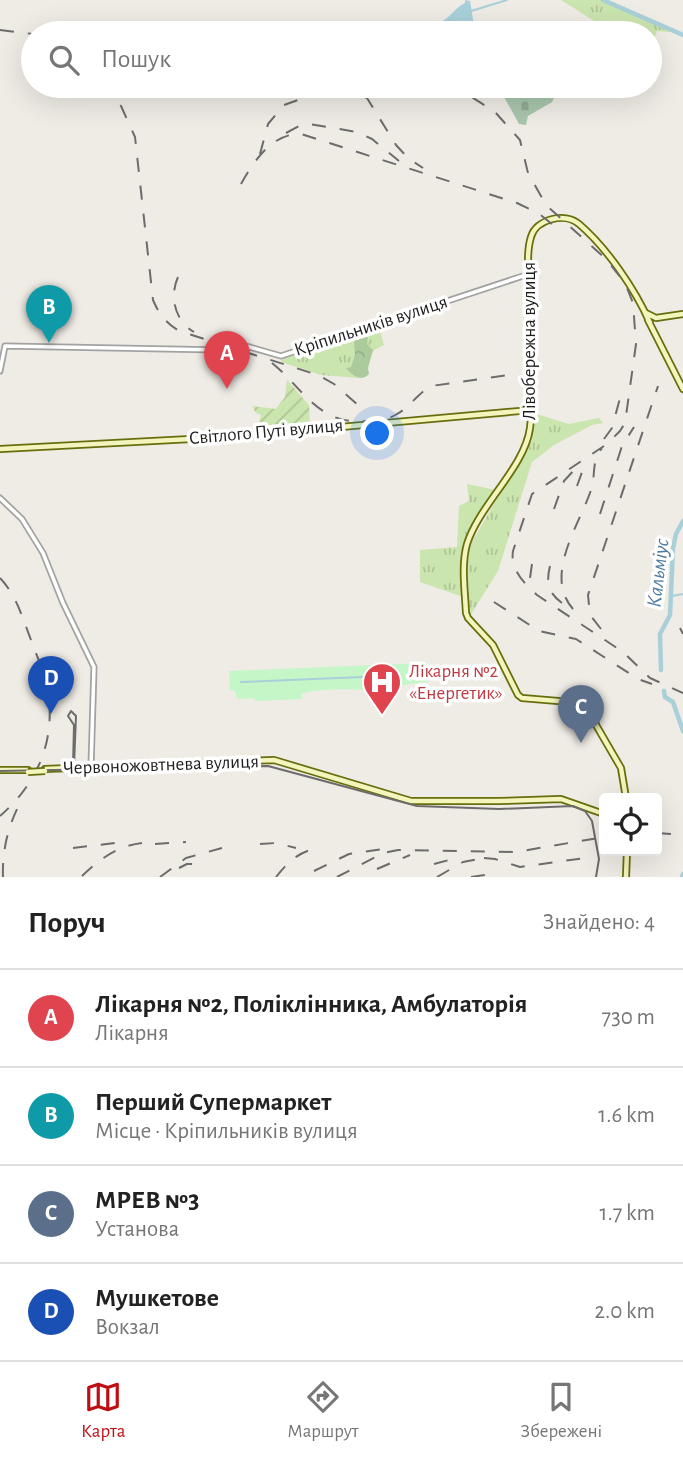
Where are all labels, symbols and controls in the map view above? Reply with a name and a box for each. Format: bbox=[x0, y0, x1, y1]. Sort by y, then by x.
search box bbox=[21, 21, 662, 98]
icon: search bbox=[45, 41, 83, 79]
text: Пошук bbox=[101, 46, 171, 72]
street label: Лівобережна вулиця bbox=[520, 262, 539, 420]
pin: B bbox=[26, 285, 72, 343]
street label: Кріпильників вулиця bbox=[292, 292, 450, 360]
pin: A bbox=[204, 331, 250, 389]
street label: Світлого Путі вулиця bbox=[188, 416, 344, 448]
your location bbox=[360, 416, 394, 450]
water label: Кальміус bbox=[643, 537, 673, 609]
pin: D bbox=[28, 656, 74, 714]
hospital icon: Лікарня №2 «Енергетик» bbox=[361, 661, 403, 716]
place label: Лікарня №2 «Енергетик» bbox=[409, 662, 503, 703]
pin: C bbox=[558, 685, 604, 743]
street label: Червоножовтнева вулиця bbox=[63, 752, 259, 778]
map controls bbox=[599, 793, 662, 856]
button: locate bbox=[599, 793, 662, 856]
text: Поруч bbox=[28, 908, 106, 938]
text: Знайдено: 4 bbox=[543, 911, 655, 934]
text: Лікарня №2, Поліклінника, Амбулаторія bbox=[95, 991, 527, 1017]
text: A bbox=[44, 1006, 58, 1029]
text: 730 m bbox=[602, 1006, 655, 1029]
text: Лікарня bbox=[95, 1022, 169, 1045]
text: Перший Супермаркет bbox=[95, 1089, 331, 1115]
text: B bbox=[44, 1104, 58, 1127]
text: 1.6 km bbox=[598, 1104, 655, 1127]
text: Місце · Кріпильників вулиця bbox=[95, 1120, 358, 1143]
text: МРЕВ №3 bbox=[95, 1187, 199, 1213]
text: C bbox=[45, 1202, 57, 1225]
text: 1.7 km bbox=[600, 1202, 655, 1225]
text: Установа bbox=[95, 1218, 179, 1241]
text: Мушкетове bbox=[95, 1285, 219, 1311]
text: D bbox=[43, 1300, 59, 1323]
text: 2.0 km bbox=[594, 1300, 655, 1323]
text: Вокзал bbox=[95, 1316, 160, 1339]
tab: Карта bbox=[81, 1378, 125, 1443]
tab: Маршрут bbox=[287, 1378, 359, 1443]
tab: Збережені bbox=[520, 1378, 602, 1443]

